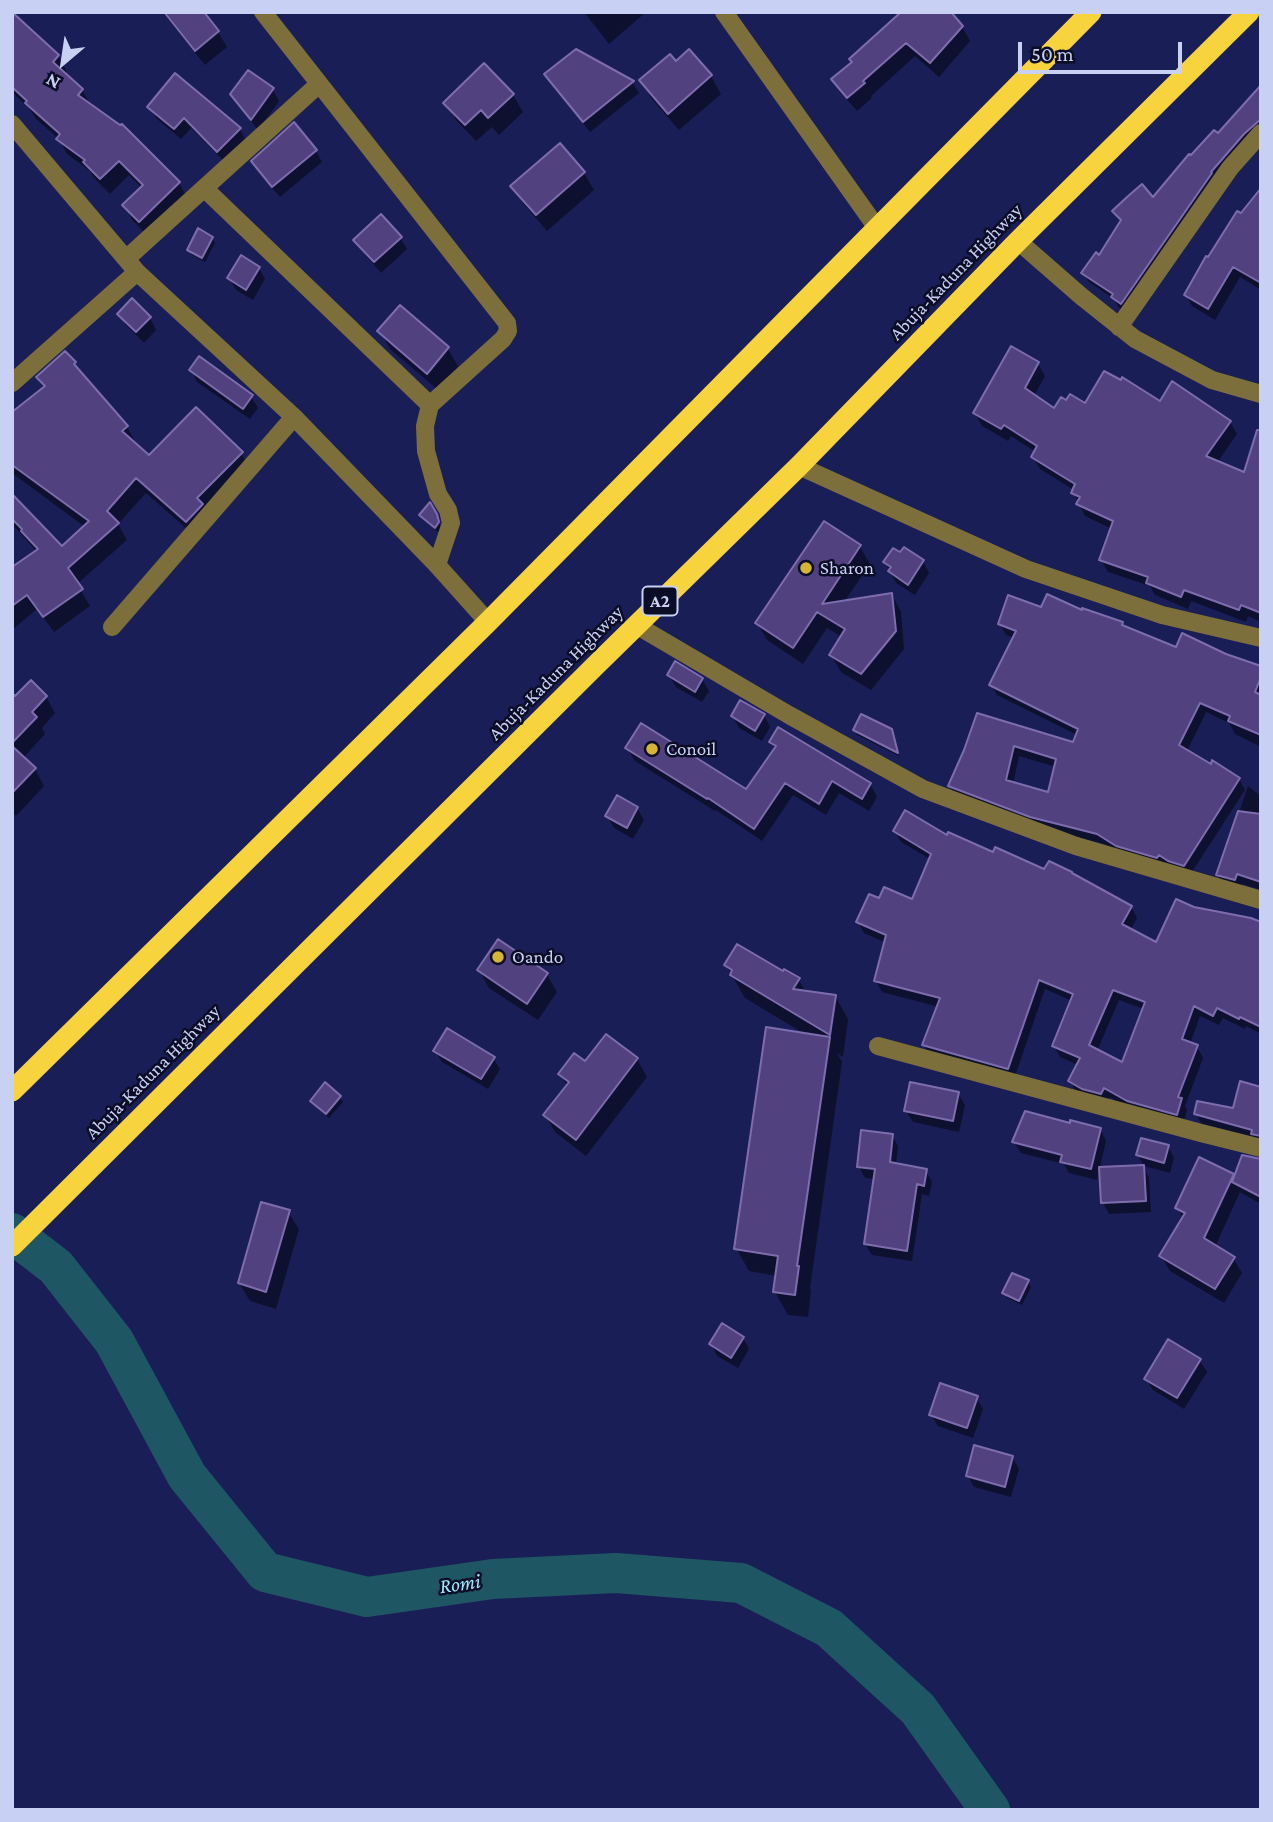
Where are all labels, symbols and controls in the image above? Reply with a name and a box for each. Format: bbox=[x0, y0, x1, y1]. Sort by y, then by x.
north arrow bbox=[28, 28, 98, 98]
scale bar bbox=[1021, 28, 1186, 72]
text: 50 m bbox=[1031, 42, 1074, 66]
text: N bbox=[42, 69, 63, 94]
street label: Abuja-Kaduna Highway bbox=[885, 199, 1027, 345]
place label: Sharon bbox=[820, 557, 874, 579]
marker: Sharon bbox=[798, 560, 814, 576]
road number: A2 bbox=[642, 586, 678, 616]
street label: Abuja-Kaduna Highway bbox=[484, 601, 628, 745]
place label: Conoil bbox=[666, 738, 716, 760]
marker: Conoil bbox=[644, 741, 660, 757]
place label: Oando bbox=[512, 946, 563, 968]
marker: Oando bbox=[490, 949, 506, 965]
street label: Abuja-Kaduna Highway bbox=[81, 1000, 225, 1144]
water label: Romi bbox=[438, 1569, 482, 1599]

